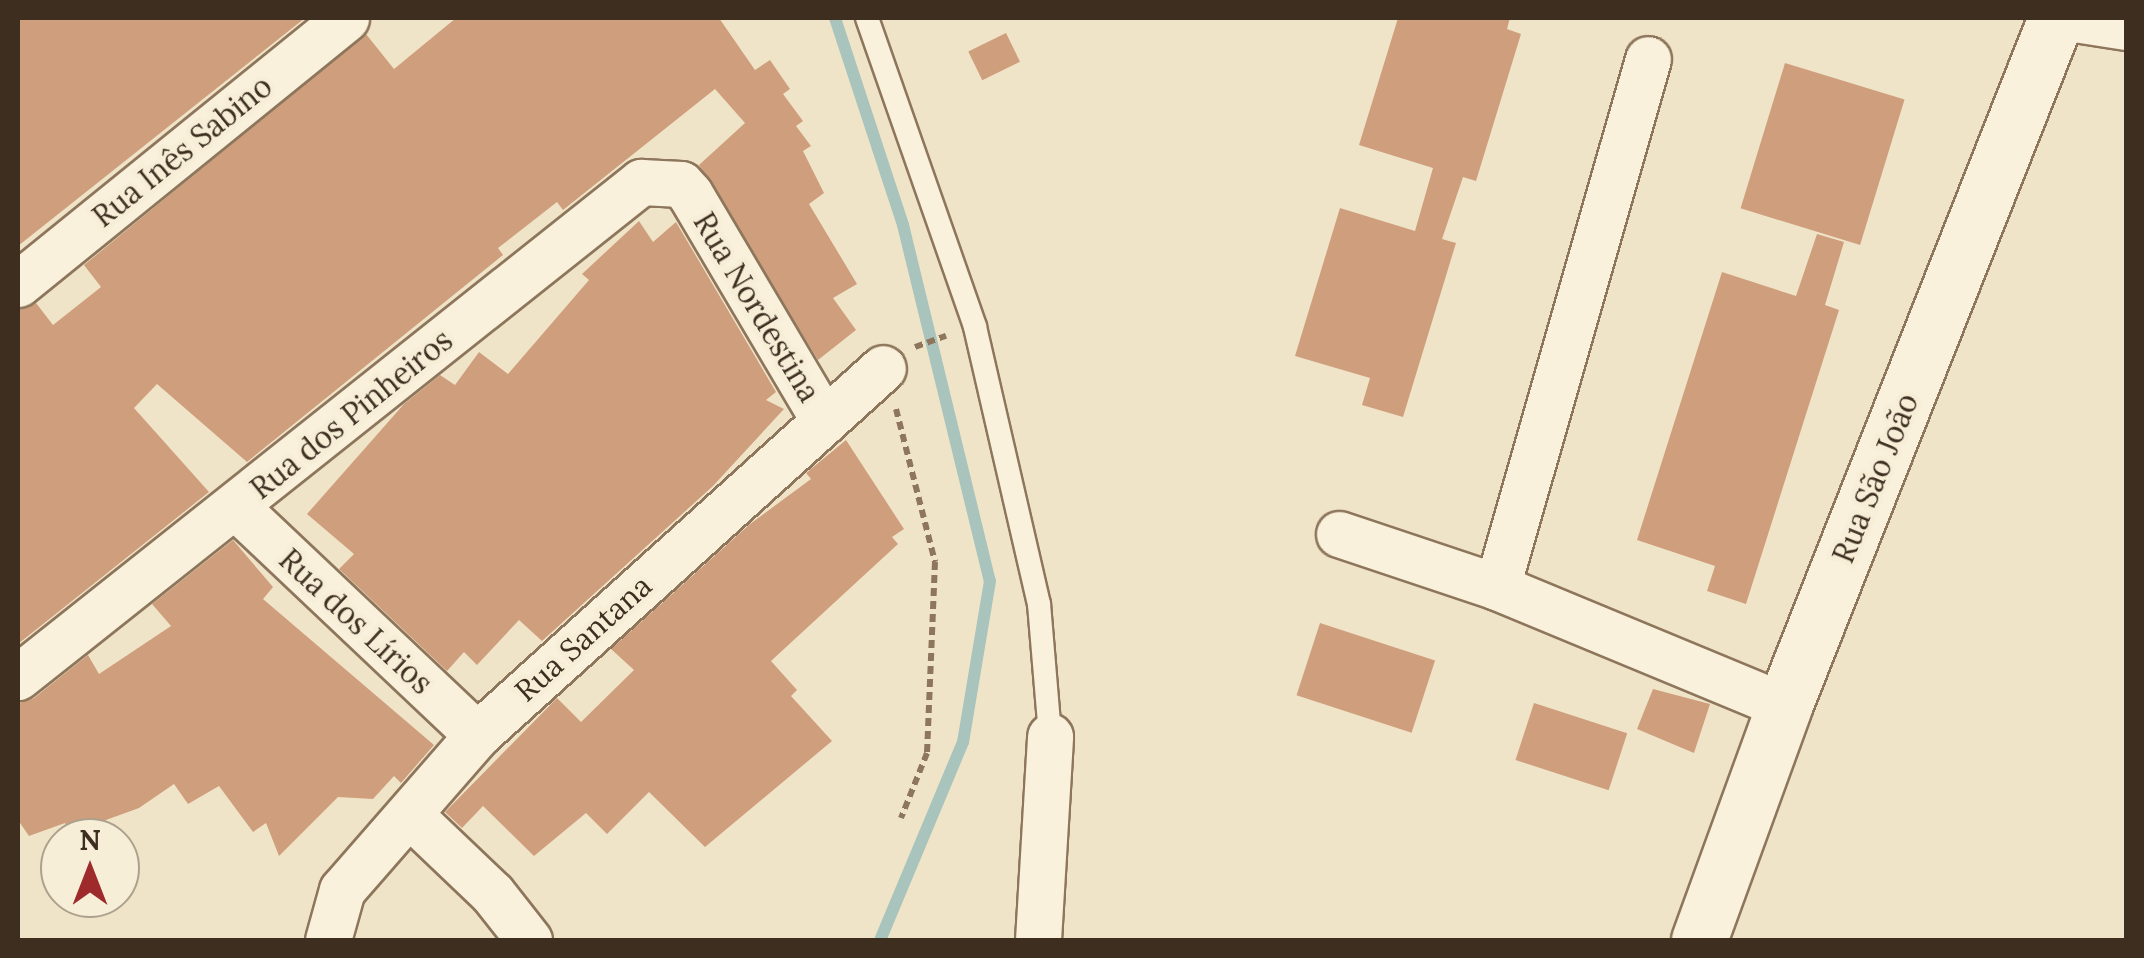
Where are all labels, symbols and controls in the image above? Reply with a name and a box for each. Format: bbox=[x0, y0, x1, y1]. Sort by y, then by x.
street label: Rua Inês Sabino bbox=[85, 68, 279, 234]
street label: Rua Nordestina bbox=[686, 206, 828, 408]
street label: Rua dos Pinheiros bbox=[243, 322, 459, 506]
street label: Rua São João bbox=[1825, 388, 1925, 568]
street label: Rua dos Lírios bbox=[272, 541, 440, 701]
street label: Rua Santana bbox=[507, 567, 659, 709]
north arrow bbox=[40, 818, 140, 918]
text: N bbox=[79, 822, 101, 858]

